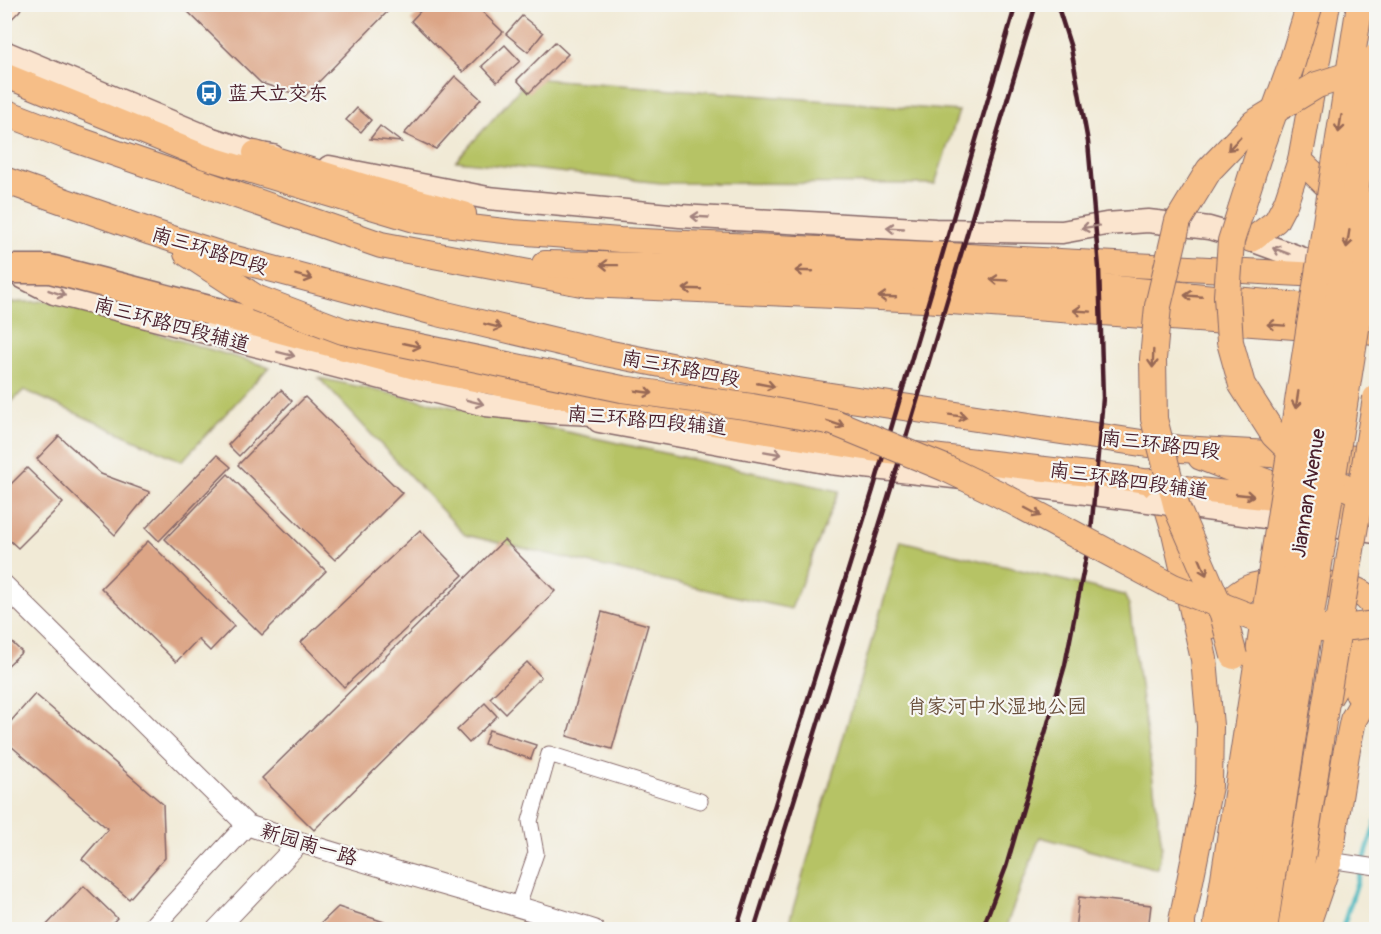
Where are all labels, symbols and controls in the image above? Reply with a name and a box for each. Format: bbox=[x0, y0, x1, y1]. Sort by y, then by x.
bus stop icon: 蓝天立交东 bbox=[194, 78, 224, 108]
place label: 蓝天立交东 bbox=[228, 81, 328, 106]
one-way arrow bbox=[1334, 114, 1345, 134]
one-way arrow bbox=[1227, 136, 1242, 151]
one-way arrow bbox=[691, 211, 711, 222]
street label: 南三环路四段 bbox=[149, 221, 271, 280]
one-way arrow bbox=[886, 222, 906, 233]
one-way arrow bbox=[1080, 222, 1100, 233]
one-way arrow bbox=[1342, 229, 1353, 248]
one-way arrow bbox=[1272, 244, 1290, 255]
one-way arrow bbox=[600, 259, 620, 271]
one-way arrow bbox=[795, 265, 815, 276]
one-way arrow bbox=[295, 272, 314, 284]
one-way arrow bbox=[989, 275, 1009, 286]
one-way arrow bbox=[683, 283, 703, 294]
one-way arrow bbox=[47, 289, 66, 300]
one-way arrow bbox=[1184, 290, 1204, 301]
street label: 南三环路四段辅道 bbox=[91, 292, 252, 357]
one-way arrow bbox=[878, 292, 898, 303]
one-way arrow bbox=[1072, 305, 1092, 316]
one-way arrow bbox=[1267, 319, 1287, 330]
one-way arrow bbox=[483, 321, 502, 333]
one-way arrow bbox=[402, 340, 421, 351]
street label: 南三环路四段 bbox=[620, 345, 742, 392]
one-way arrow bbox=[276, 348, 295, 360]
one-way arrow bbox=[1148, 349, 1159, 369]
one-way arrow bbox=[756, 380, 775, 391]
one-way arrow bbox=[634, 386, 654, 397]
one-way arrow bbox=[1292, 390, 1303, 410]
one-way arrow bbox=[465, 397, 484, 408]
street label: 南三环路四段辅道 bbox=[566, 401, 728, 440]
one-way arrow bbox=[948, 410, 968, 421]
one-way arrow bbox=[826, 419, 845, 430]
street label: 南三环路四段 bbox=[1100, 425, 1222, 464]
street label: Jiannan Avenue bbox=[1286, 427, 1331, 559]
one-way arrow bbox=[763, 447, 783, 458]
street label: 南三环路四段辅道 bbox=[1048, 457, 1210, 504]
one-way arrow bbox=[1234, 490, 1254, 501]
one-way arrow bbox=[1024, 506, 1041, 518]
one-way arrow bbox=[1198, 557, 1209, 575]
park label: 肖家河中水湿地公园 bbox=[907, 694, 1087, 719]
street label: 新园南一路 bbox=[257, 818, 361, 871]

